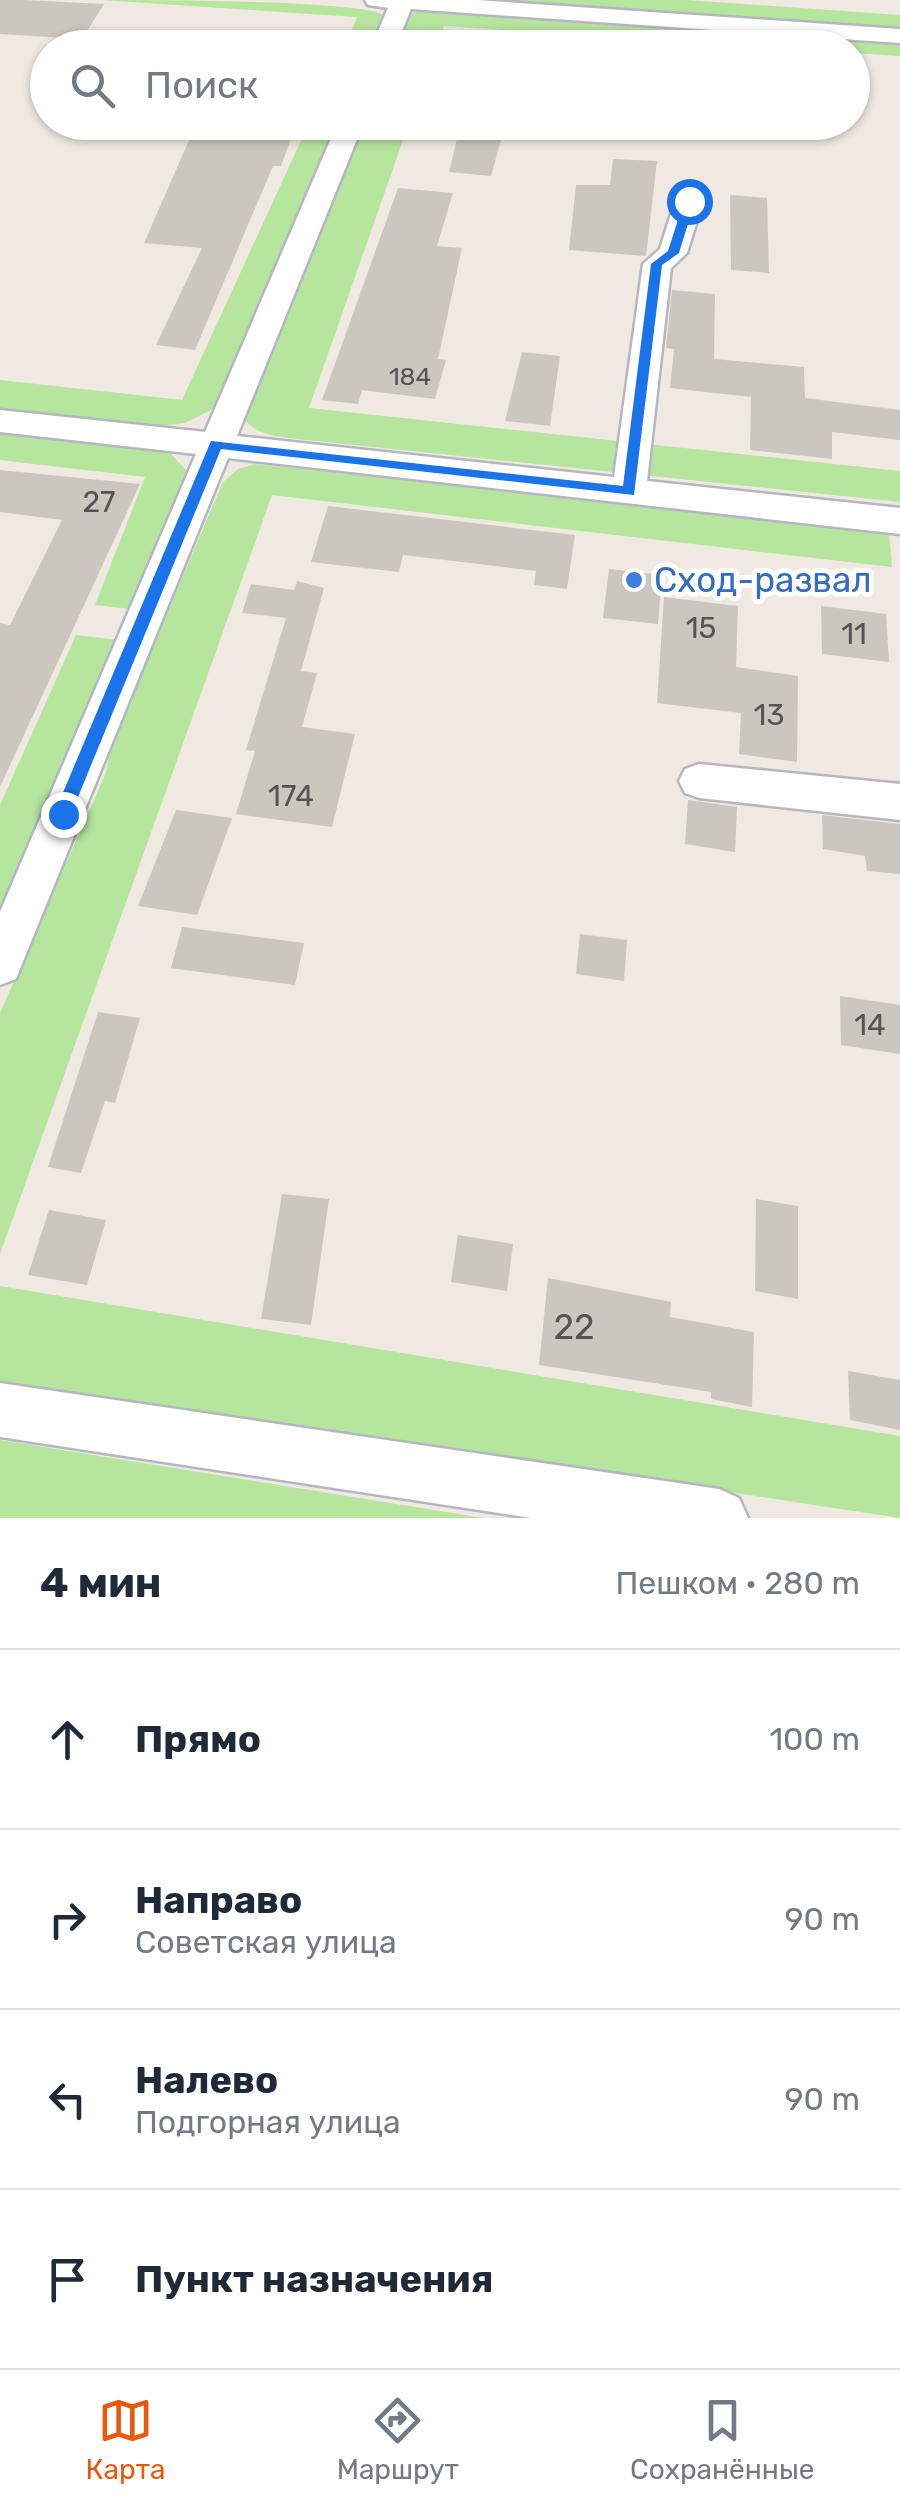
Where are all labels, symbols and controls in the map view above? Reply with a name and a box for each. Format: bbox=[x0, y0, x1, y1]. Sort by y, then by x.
search box bbox=[30, 30, 870, 140]
icon: search bbox=[65, 58, 120, 113]
text: Поиск bbox=[145, 62, 258, 108]
route start bbox=[667, 179, 713, 225]
house number: 184 bbox=[389, 362, 431, 391]
house number: 27 bbox=[83, 484, 116, 520]
place label: Сход-развал bbox=[654, 559, 872, 601]
marker: Сход-развал bbox=[623, 569, 645, 591]
house number: 15 bbox=[686, 610, 716, 646]
house number: 11 bbox=[841, 616, 867, 652]
house number: 13 bbox=[754, 697, 784, 733]
house number: 174 bbox=[268, 778, 314, 814]
route end bbox=[41, 792, 87, 838]
house number: 14 bbox=[854, 1007, 886, 1043]
house number: 22 bbox=[553, 1306, 595, 1348]
text: 4 мин bbox=[40, 1558, 162, 1608]
text: Пешком · 280 m bbox=[615, 1564, 860, 1602]
icon: ahead bbox=[40, 1712, 95, 1767]
text: Прямо bbox=[135, 1716, 261, 1762]
text: 100 m bbox=[769, 1720, 860, 1758]
text: Направо bbox=[135, 1877, 302, 1923]
icon: right bbox=[40, 1892, 95, 1947]
text: 90 m bbox=[784, 1900, 860, 1938]
text: Советская улица bbox=[135, 1923, 397, 1961]
text: Налево bbox=[135, 2057, 278, 2103]
icon: left bbox=[40, 2072, 95, 2127]
text: 90 m bbox=[784, 2080, 860, 2118]
text: Подгорная улица bbox=[135, 2103, 401, 2141]
icon: arrive bbox=[40, 2252, 95, 2307]
text: Пункт назначения bbox=[135, 2256, 494, 2302]
tab: Карта bbox=[86, 2393, 165, 2486]
tab: Маршрут bbox=[337, 2393, 459, 2486]
tab: Сохранённые bbox=[630, 2393, 814, 2486]

